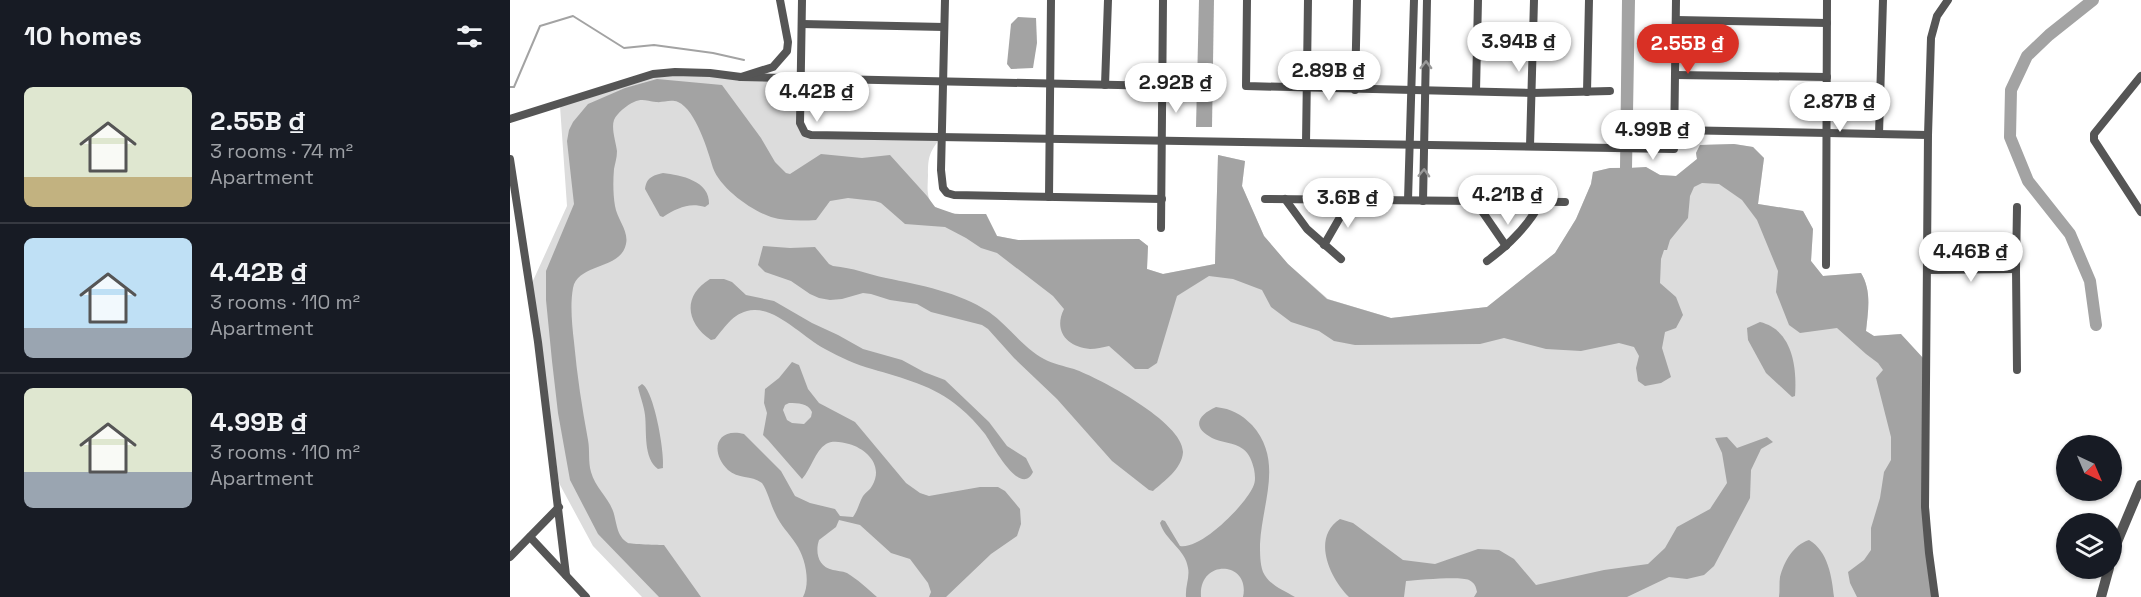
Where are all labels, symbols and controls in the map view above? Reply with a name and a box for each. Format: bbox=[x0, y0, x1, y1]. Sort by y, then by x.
text: 10 homes bbox=[24, 19, 142, 53]
icon: filters bbox=[453, 20, 486, 53]
pin: 3.94B ₫ bbox=[1464, 22, 1574, 73]
pin: 2.55B ₫ bbox=[1633, 24, 1743, 75]
text: 3.94B ₫ bbox=[1481, 28, 1557, 54]
text: 2.55B ₫ bbox=[1651, 30, 1725, 56]
pin: 2.89B ₫ bbox=[1274, 51, 1384, 102]
text: 2.89B ₫ bbox=[1292, 57, 1366, 83]
one-way arrow bbox=[1420, 61, 1432, 70]
pin: 2.92B ₫ bbox=[1121, 63, 1231, 114]
text: 2.92B ₫ bbox=[1139, 69, 1213, 95]
pin: 4.42B ₫ bbox=[762, 72, 872, 123]
text: 4.42B ₫ bbox=[779, 78, 855, 104]
pin: 2.87B ₫ bbox=[1785, 82, 1895, 133]
text: 2.87B ₫ bbox=[1803, 88, 1877, 114]
text: 2.55B ₫ bbox=[210, 104, 307, 138]
pin: 4.99B ₫ bbox=[1598, 110, 1708, 161]
icon: home bbox=[72, 111, 144, 183]
text: 4.99B ₫ bbox=[1615, 116, 1691, 142]
text: 3 rooms · 74 m² bbox=[210, 138, 353, 164]
text: Apartment bbox=[210, 164, 314, 190]
one-way arrow bbox=[1418, 168, 1430, 177]
pin: 4.21B ₫ bbox=[1453, 175, 1563, 226]
pin: 3.6B ₫ bbox=[1299, 178, 1397, 229]
text: 4.21B ₫ bbox=[1472, 181, 1544, 207]
text: 3.6B ₫ bbox=[1317, 184, 1379, 210]
pin: 4.46B ₫ bbox=[1916, 232, 2026, 283]
text: 4.46B ₫ bbox=[1933, 238, 2009, 264]
text: 4.42B ₫ bbox=[210, 255, 308, 289]
icon: home bbox=[72, 262, 144, 334]
text: 3 rooms · 110 m² bbox=[210, 289, 360, 315]
text: Apartment bbox=[210, 315, 314, 341]
text: 4.99B ₫ bbox=[210, 405, 309, 439]
icon: home bbox=[72, 412, 144, 484]
north arrow bbox=[2056, 435, 2122, 501]
map controls bbox=[2056, 435, 2122, 579]
text: 3 rooms · 110 m² bbox=[210, 439, 360, 465]
text: Apartment bbox=[210, 465, 314, 491]
button: layers bbox=[2056, 513, 2122, 579]

